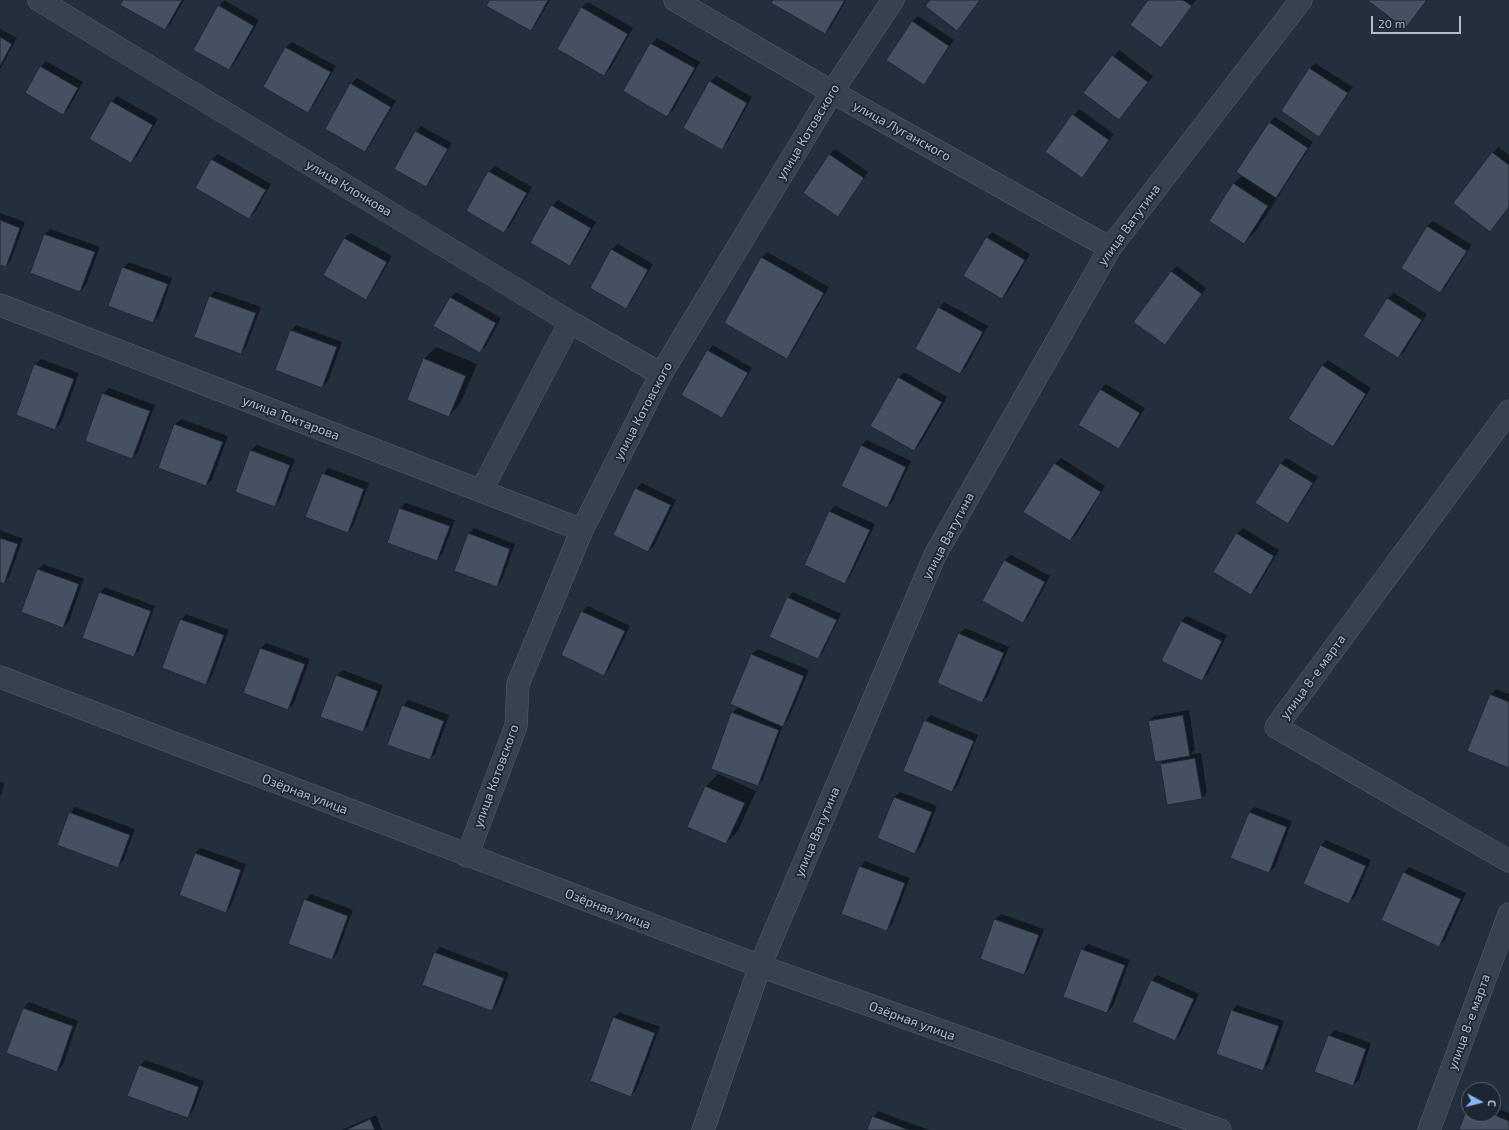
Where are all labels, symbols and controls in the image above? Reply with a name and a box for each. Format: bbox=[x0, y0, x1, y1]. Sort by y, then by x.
scale bar bbox=[1373, 8, 1463, 34]
text: 20 m bbox=[1378, 16, 1405, 30]
street label: улица Котовского bbox=[773, 81, 843, 183]
street label: улица Луганского bbox=[850, 98, 954, 164]
street label: улица Клочкова bbox=[303, 156, 395, 220]
street label: улица Ватутина bbox=[1094, 181, 1164, 269]
street label: улица Котовского bbox=[610, 359, 676, 463]
street label: улица Токтарова bbox=[240, 392, 342, 444]
street label: улица Ватутина bbox=[918, 490, 978, 582]
street label: улица 8-е марта bbox=[1277, 632, 1349, 722]
street label: улица Котовского bbox=[470, 722, 522, 830]
street label: Озёрная улица bbox=[260, 770, 350, 818]
street label: улица Ватутина bbox=[791, 785, 843, 879]
street label: Озёрная улица bbox=[563, 885, 653, 933]
street label: улица 8-е марта bbox=[1444, 972, 1494, 1072]
street label: Озёрная улица bbox=[867, 998, 957, 1044]
north arrow bbox=[1461, 1082, 1501, 1122]
text: С bbox=[1486, 1099, 1499, 1107]

